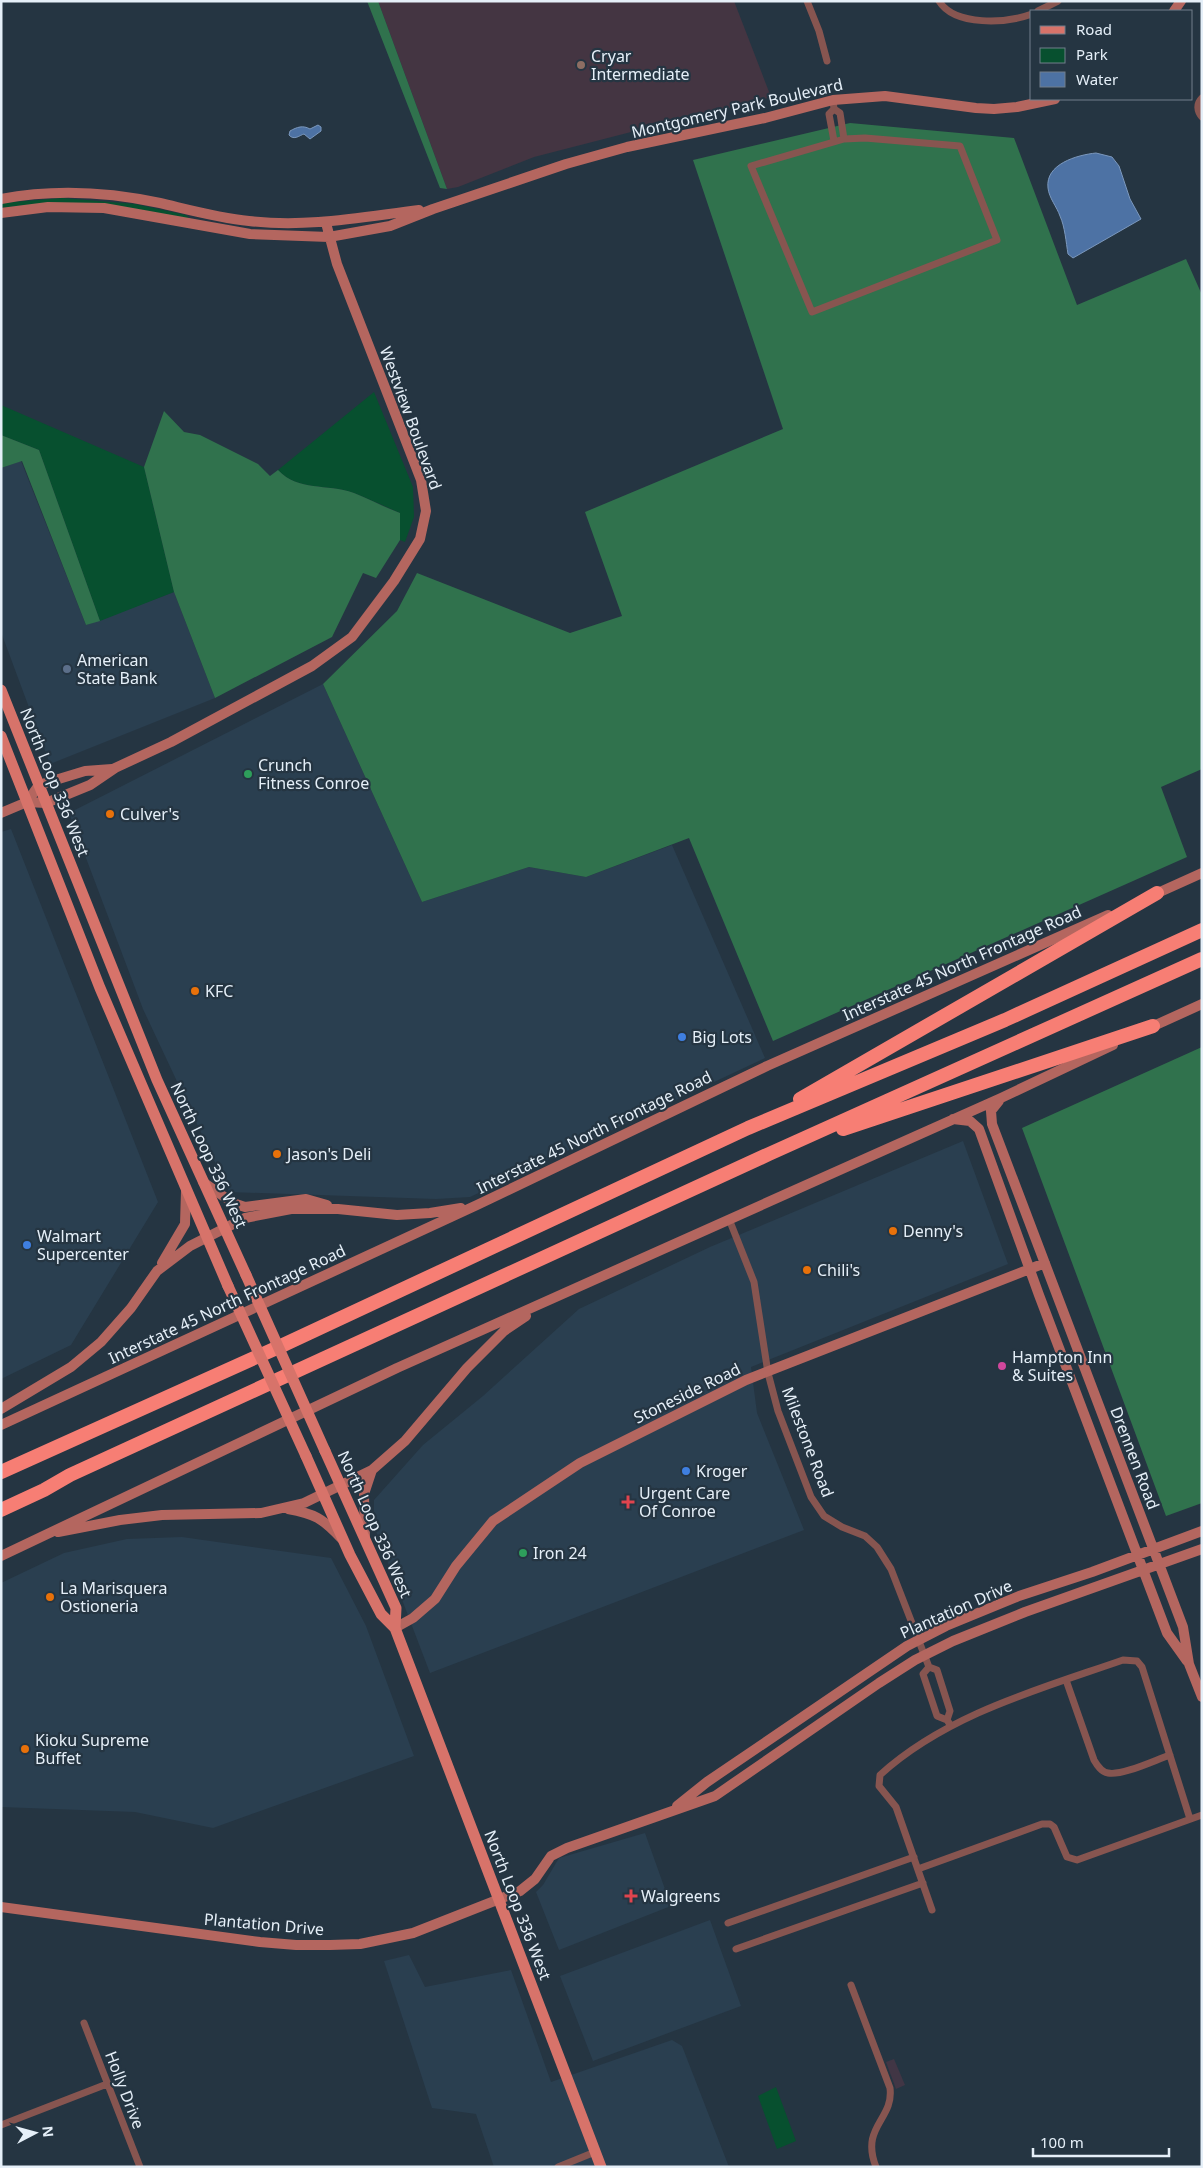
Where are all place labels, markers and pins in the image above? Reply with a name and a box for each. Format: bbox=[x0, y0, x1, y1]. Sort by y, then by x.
place label: Cryar Intermediate bbox=[591, 45, 689, 85]
marker: Cryar Intermediate bbox=[575, 59, 587, 71]
place label: American State Bank bbox=[77, 649, 158, 689]
marker: American State Bank bbox=[61, 663, 73, 675]
place label: Crunch Fitness Conroe bbox=[258, 754, 369, 794]
marker: Crunch Fitness Conroe bbox=[242, 768, 254, 780]
place label: Culver's bbox=[120, 803, 179, 825]
marker: Culver's bbox=[104, 808, 116, 820]
place label: KFC bbox=[205, 980, 233, 1002]
marker: KFC bbox=[189, 985, 201, 997]
place label: Big Lots bbox=[692, 1026, 752, 1048]
marker: Big Lots bbox=[676, 1031, 688, 1043]
place label: Jason's Deli bbox=[285, 1143, 371, 1165]
marker: Jason's Deli bbox=[271, 1148, 283, 1160]
place label: Denny's bbox=[903, 1220, 963, 1242]
place label: Walmart Supercenter bbox=[37, 1225, 129, 1265]
marker: Denny's bbox=[887, 1225, 899, 1237]
marker: Walmart Supercenter bbox=[21, 1239, 33, 1251]
place label: Chili's bbox=[817, 1259, 860, 1281]
marker: Chili's bbox=[801, 1264, 813, 1276]
place label: Hampton Inn & Suites bbox=[1012, 1346, 1112, 1386]
marker: Hampton Inn & Suites bbox=[996, 1360, 1008, 1372]
place label: Kroger bbox=[696, 1460, 748, 1482]
marker: Kroger bbox=[680, 1465, 692, 1477]
place label: Urgent Care Of Conroe bbox=[639, 1482, 730, 1522]
marker: Urgent Care Of Conroe bbox=[621, 1495, 635, 1509]
place label: Iron 24 bbox=[533, 1542, 587, 1564]
marker: Iron 24 bbox=[517, 1547, 529, 1559]
place label: La Marisquera Ostioneria bbox=[60, 1577, 167, 1617]
marker: La Marisquera Ostioneria bbox=[44, 1591, 56, 1603]
place label: Kioku Supreme Buffet bbox=[35, 1729, 149, 1769]
marker: Kioku Supreme Buffet bbox=[19, 1743, 31, 1755]
place label: Walgreens bbox=[641, 1885, 720, 1907]
marker: Walgreens bbox=[625, 1890, 637, 1902]

